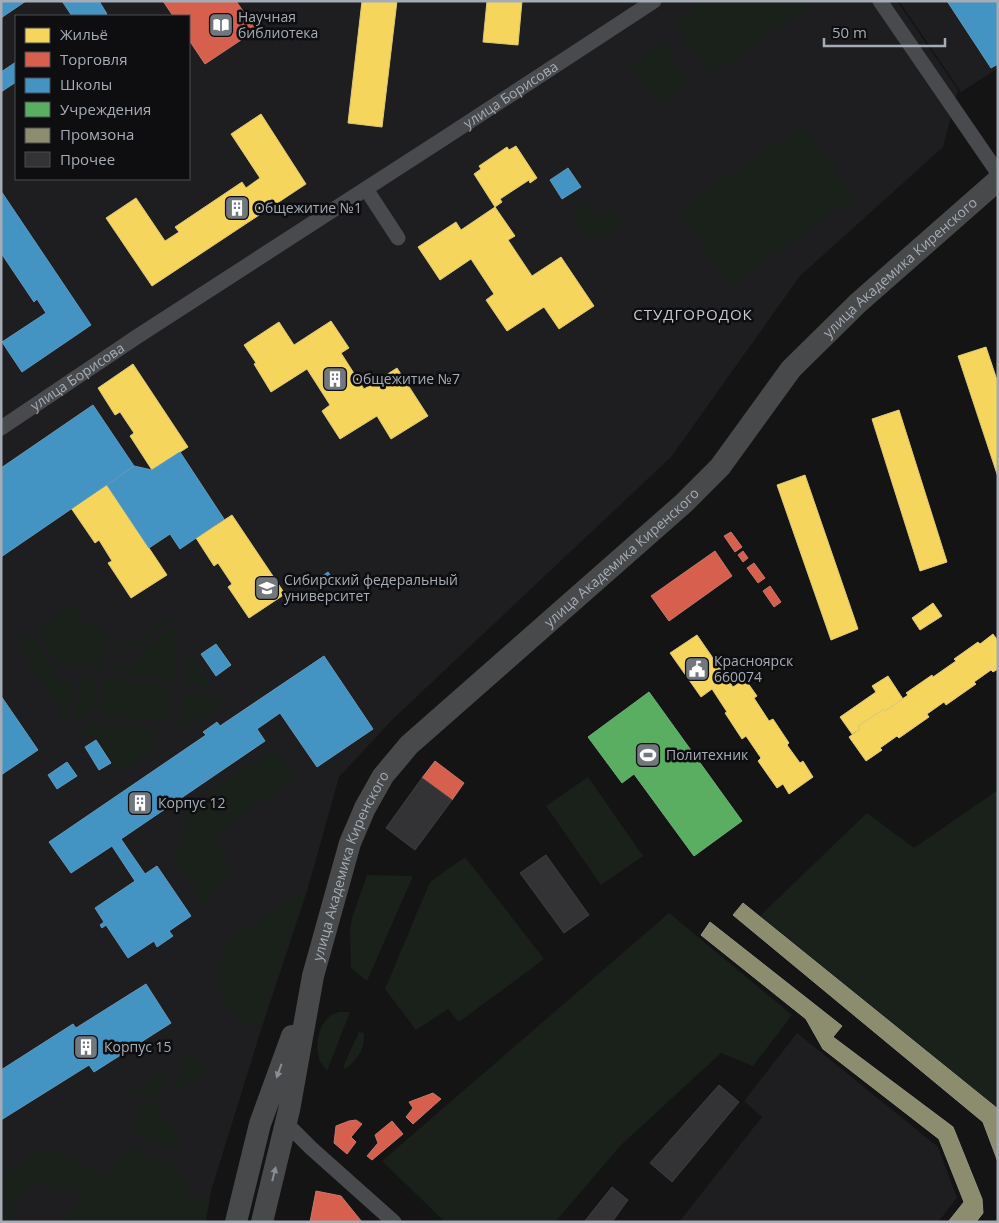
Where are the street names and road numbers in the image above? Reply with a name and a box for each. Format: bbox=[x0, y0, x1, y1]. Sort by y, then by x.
street label: улица Борисова bbox=[459, 56, 561, 132]
street label: улица Академика Киренского bbox=[818, 193, 981, 341]
street label: улица Борисова bbox=[26, 338, 128, 415]
street label: улица Академика Киренского bbox=[540, 483, 703, 631]
street label: улица Академика Киренского bbox=[308, 766, 393, 963]

